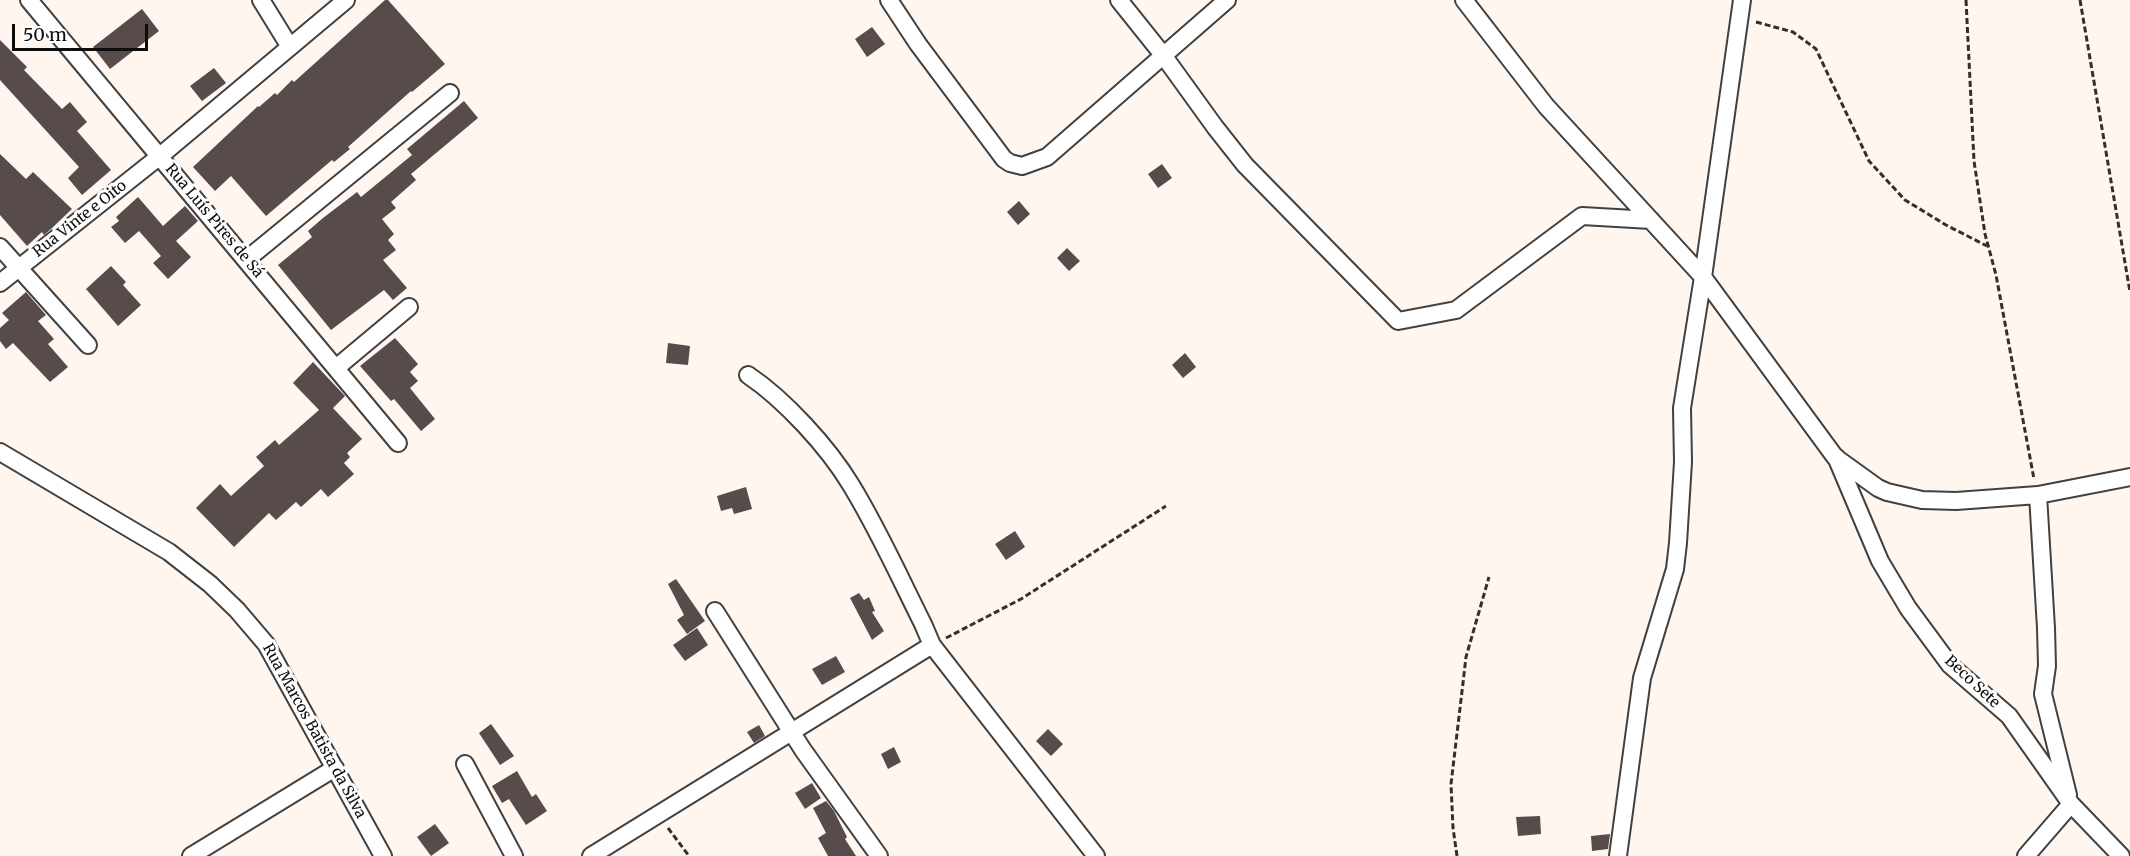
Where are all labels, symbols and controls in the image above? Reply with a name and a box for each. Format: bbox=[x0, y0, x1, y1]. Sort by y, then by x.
scale bar bbox=[15, 12, 152, 50]
text: 50 m bbox=[23, 23, 67, 46]
street label: Rua Luís Pires de Sá bbox=[161, 160, 267, 282]
street label: Rua Vinte e Oito bbox=[30, 177, 130, 261]
street label: Rua Marcos Batista da Silva bbox=[258, 641, 370, 821]
street label: Beco Sete bbox=[1941, 652, 2003, 712]

